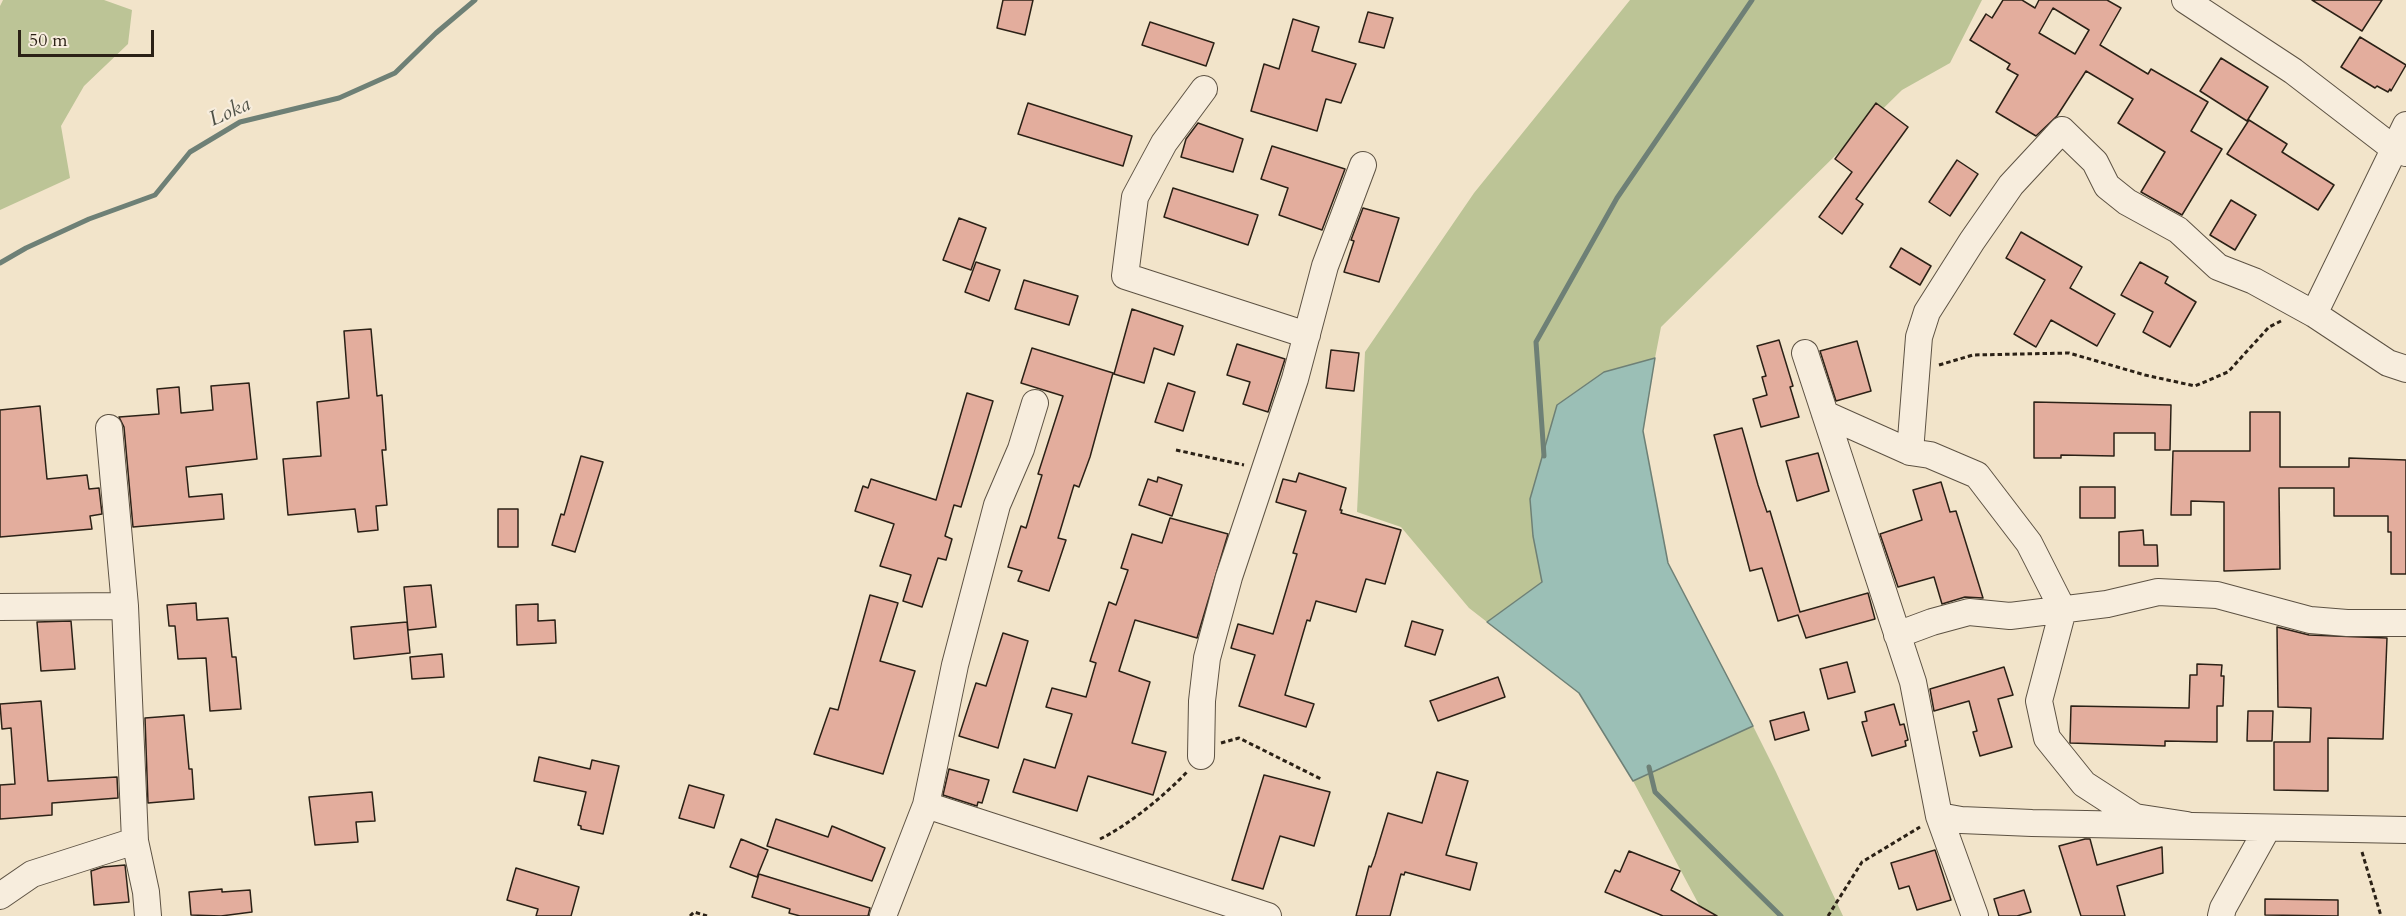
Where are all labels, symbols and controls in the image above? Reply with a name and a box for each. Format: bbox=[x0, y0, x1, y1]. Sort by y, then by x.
scale bar bbox=[21, 18, 158, 56]
text: 50 m bbox=[29, 28, 68, 53]
water label: Loka bbox=[205, 93, 255, 133]

